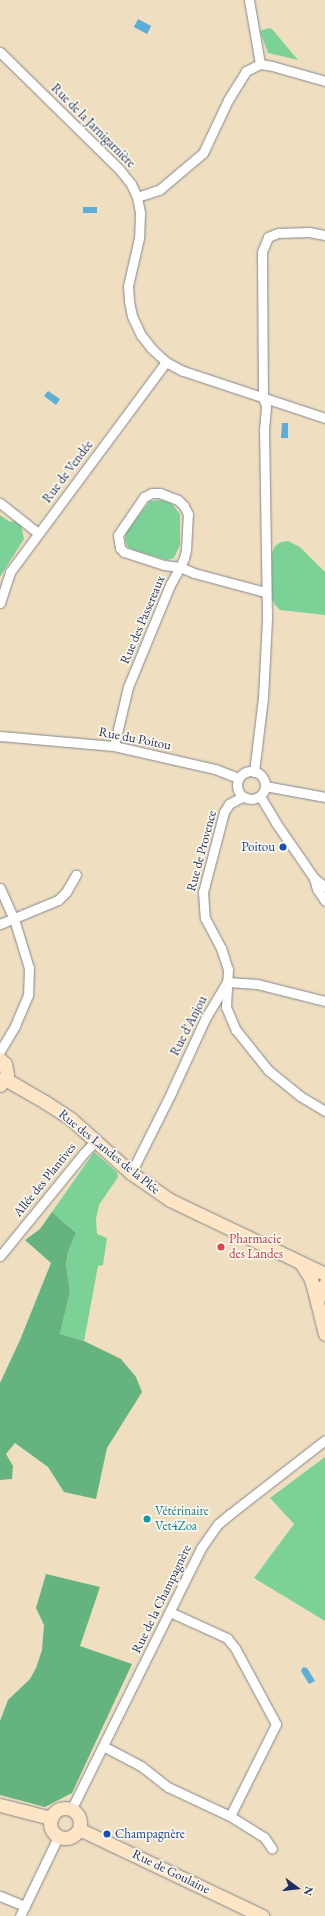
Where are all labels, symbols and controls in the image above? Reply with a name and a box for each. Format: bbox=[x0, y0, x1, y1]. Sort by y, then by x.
street label: Rue de la Jarnigarnière bbox=[48, 81, 138, 171]
street label: Rue de Vendée bbox=[40, 438, 96, 506]
street label: Rue des Passereaux bbox=[117, 573, 169, 667]
street label: Rue du Poitou bbox=[98, 724, 172, 754]
street label: Rue de Provence bbox=[184, 809, 220, 893]
place label: Poitou bbox=[241, 839, 275, 855]
marker: Poitou bbox=[278, 842, 288, 852]
street label: Rue d'Anjou bbox=[167, 993, 211, 1059]
street label: Rue des Landes de la Plée bbox=[55, 1106, 163, 1198]
street label: Allée des Plantives bbox=[10, 1140, 80, 1220]
place label: Pharmacie des Landes bbox=[229, 1232, 283, 1263]
marker: Pharmacie des Landes bbox=[216, 1242, 226, 1252]
place label: Vétérinaire Vet4Zoa bbox=[155, 1504, 209, 1535]
marker: Vétérinaire Vet4Zoa bbox=[142, 1514, 152, 1524]
street label: Rue de la Champagnère bbox=[129, 1542, 195, 1656]
place label: Champagnère bbox=[115, 1826, 185, 1842]
marker: Champagnère bbox=[102, 1829, 112, 1839]
street label: Rue de Goulaine bbox=[130, 1847, 212, 1897]
north arrow bbox=[277, 1868, 317, 1908]
text: N bbox=[301, 1885, 317, 1897]

